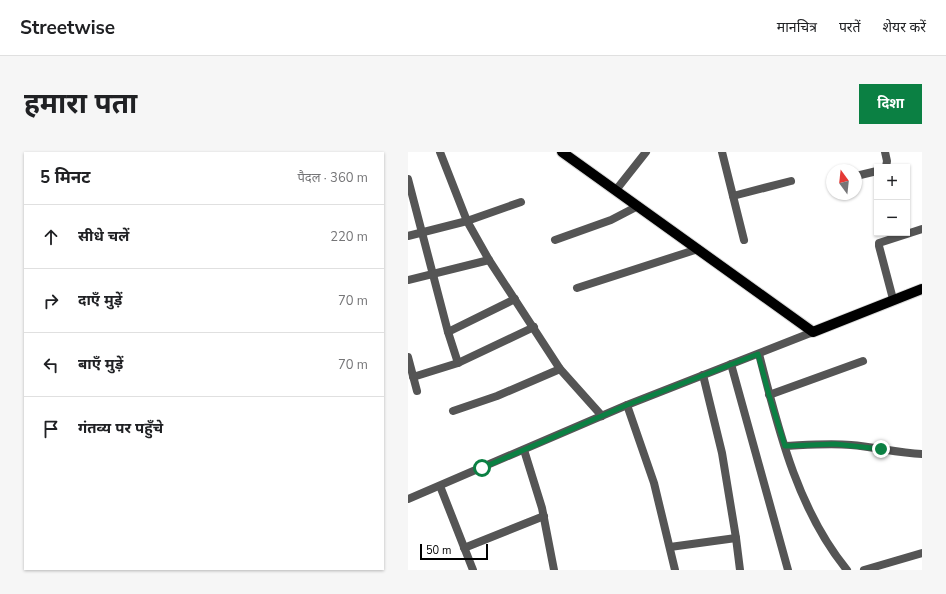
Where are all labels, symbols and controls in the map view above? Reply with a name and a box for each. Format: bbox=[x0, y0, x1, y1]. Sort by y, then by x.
text: Streetwise bbox=[20, 15, 115, 41]
text: मानचित्र bbox=[777, 18, 817, 37]
text: परतें bbox=[839, 18, 861, 37]
text: शेयर करें bbox=[883, 18, 926, 37]
button: दिशा bbox=[859, 84, 922, 124]
text: हमारा पता bbox=[24, 85, 137, 123]
north arrow bbox=[826, 164, 862, 200]
map controls bbox=[874, 164, 910, 236]
button: + bbox=[874, 164, 910, 200]
text: 5 मिनट bbox=[40, 166, 90, 189]
text: पैदल · 360 m bbox=[297, 169, 368, 187]
button: − bbox=[874, 200, 910, 236]
icon: ahead bbox=[40, 226, 62, 248]
text: सीधे चलें bbox=[78, 226, 129, 246]
text: 220 m bbox=[330, 228, 368, 246]
icon: right bbox=[40, 290, 62, 312]
text: दाएँ मुड़ें bbox=[78, 290, 122, 310]
text: 70 m bbox=[338, 292, 368, 310]
icon: left bbox=[40, 354, 62, 376]
text: बाएँ मुड़ें bbox=[78, 354, 123, 374]
text: 70 m bbox=[338, 356, 368, 374]
icon: arrive bbox=[40, 418, 62, 440]
text: गंतव्य पर पहुँचे bbox=[78, 418, 163, 438]
route end bbox=[872, 440, 890, 458]
route start bbox=[473, 459, 491, 477]
scale bar bbox=[420, 542, 488, 561]
text: 50 m bbox=[426, 543, 451, 558]

